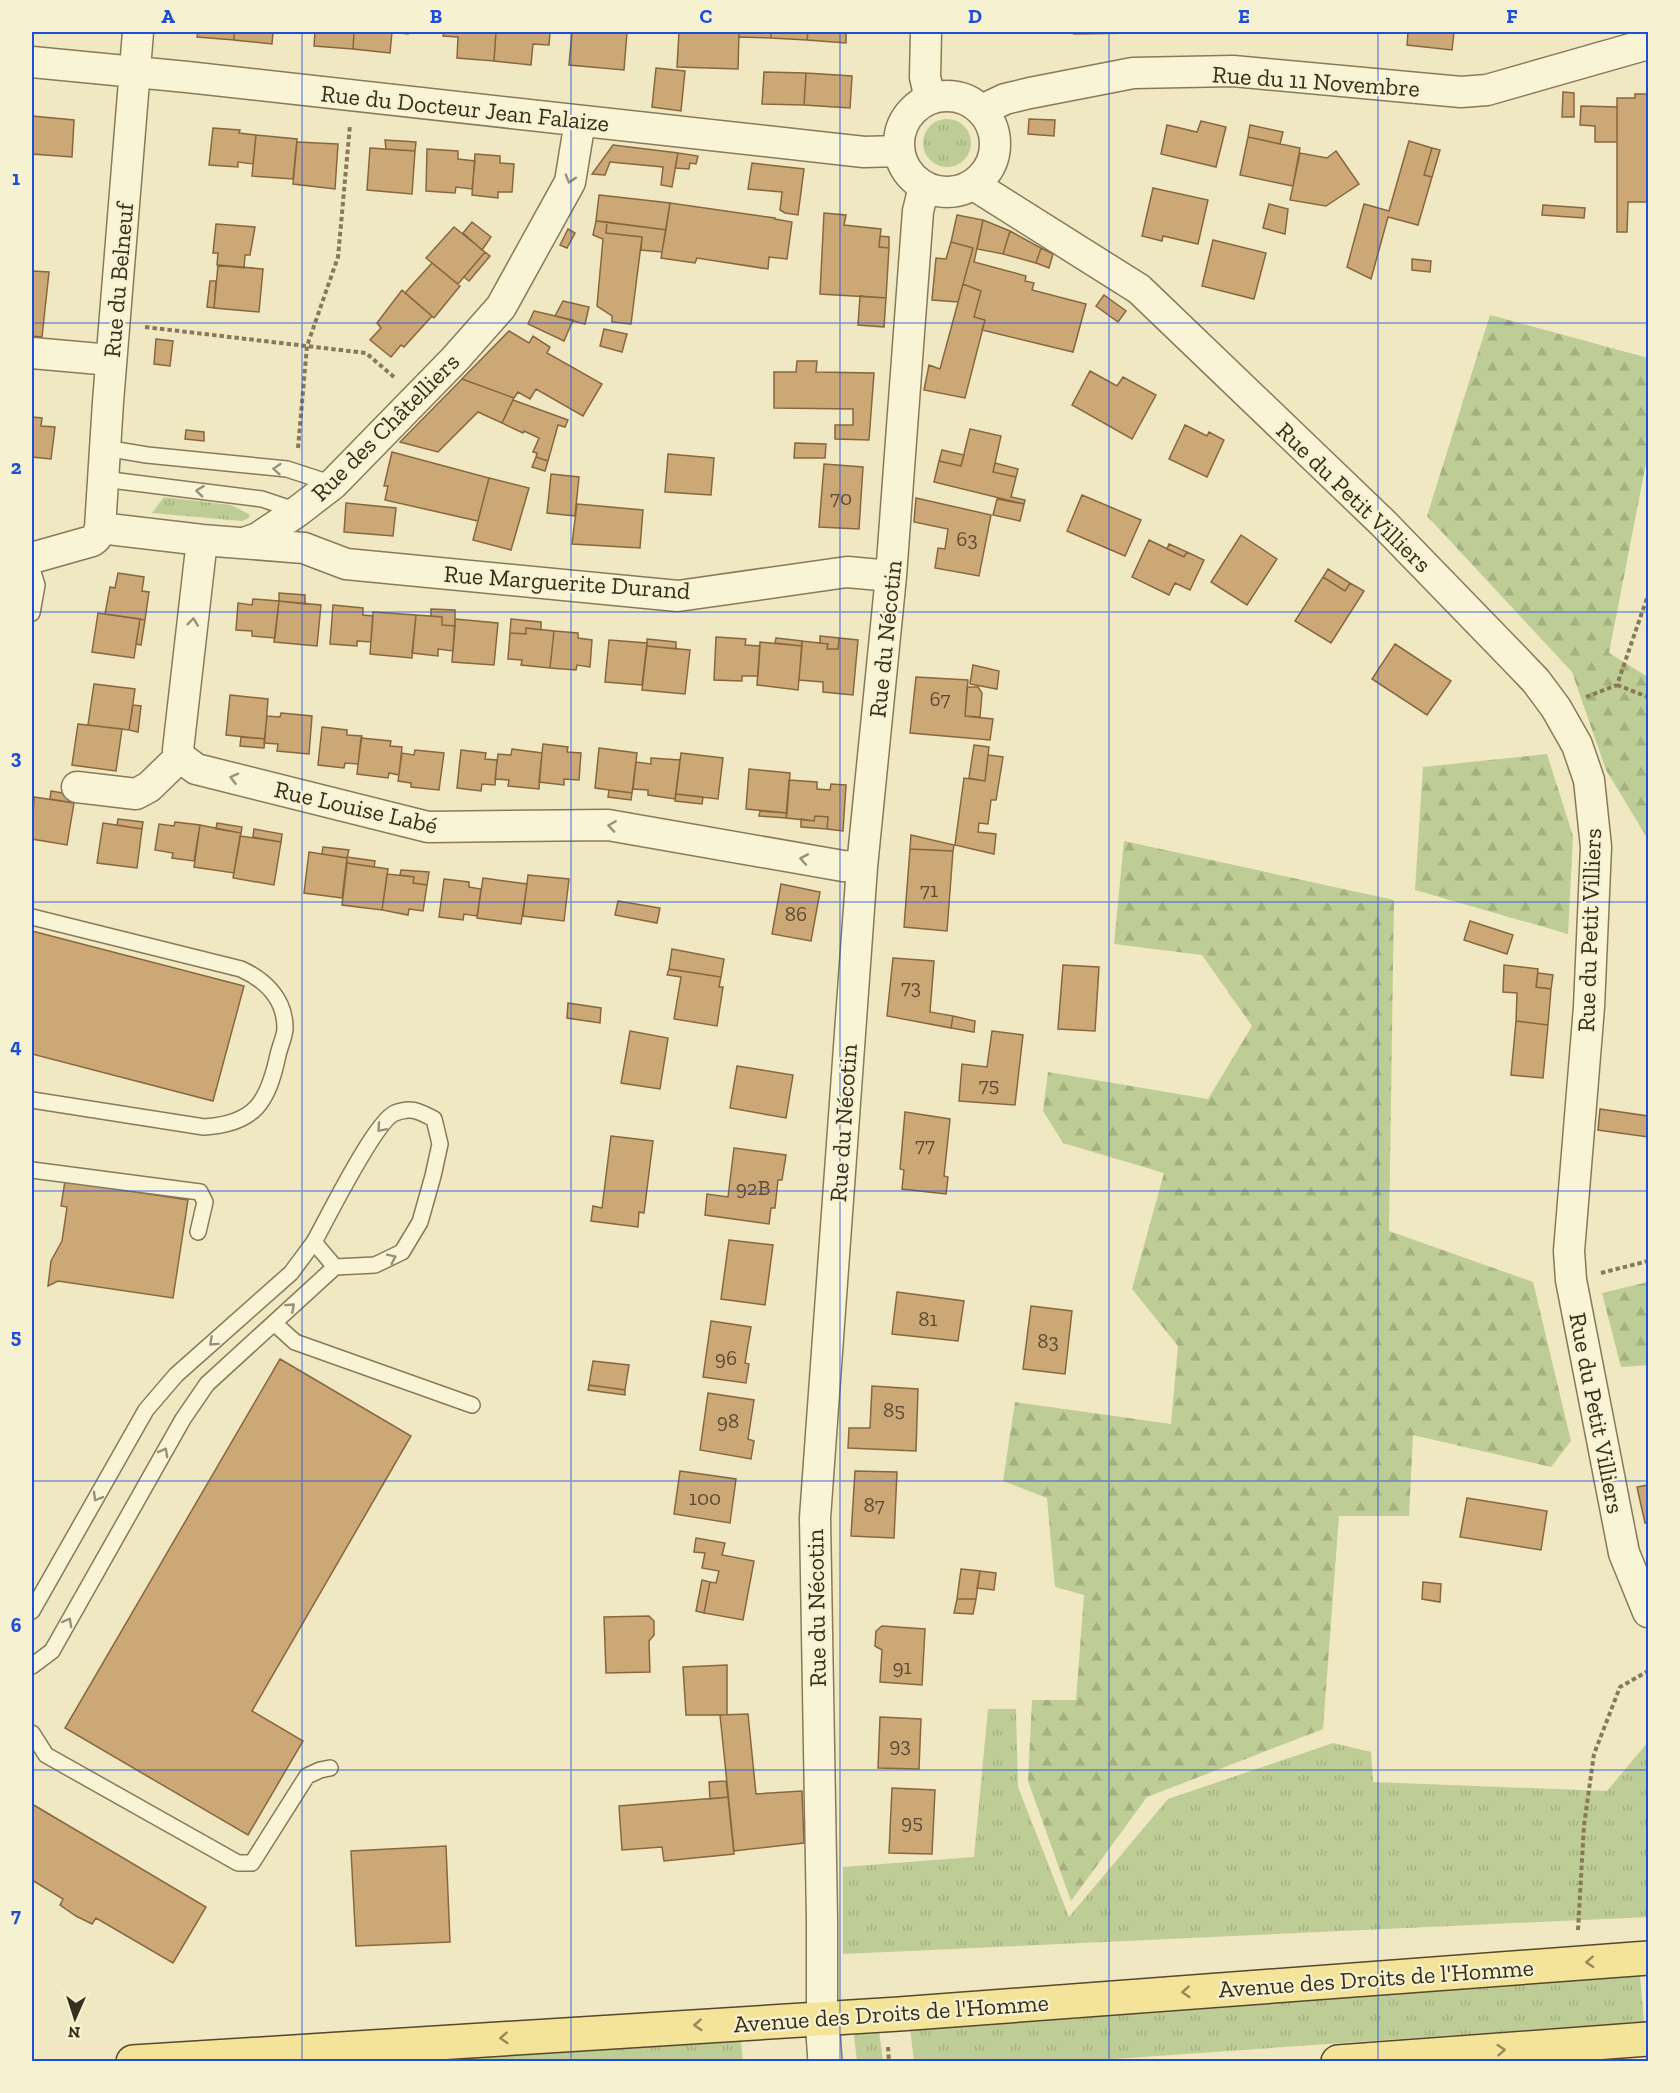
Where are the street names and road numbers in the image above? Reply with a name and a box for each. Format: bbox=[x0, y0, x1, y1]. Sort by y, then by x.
street label: Rue du 11 Novembre bbox=[1211, 59, 1421, 103]
street label: Rue du Docteur Jean Falaize bbox=[319, 78, 611, 138]
street label: Rue du Belneuf bbox=[97, 199, 139, 359]
street label: Rue des Châtelliers bbox=[305, 347, 465, 507]
street label: Rue du Petit Villiers bbox=[1271, 416, 1437, 578]
street label: Rue Marguerite Durand bbox=[443, 559, 691, 605]
street label: Rue du Nécotin bbox=[862, 559, 908, 719]
street label: Rue Louise Labé bbox=[272, 774, 440, 840]
street label: Rue du Petit Villiers bbox=[1571, 828, 1607, 1032]
street label: Rue du Nécotin bbox=[823, 1043, 863, 1203]
street label: Rue du Petit Villiers bbox=[1563, 1310, 1631, 1516]
street label: Rue du Nécotin bbox=[800, 1528, 832, 1687]
street label: Avenue des Droits de l'Homme bbox=[1217, 1953, 1535, 2003]
street label: Avenue des Droits de l'Homme bbox=[732, 1988, 1050, 2038]

